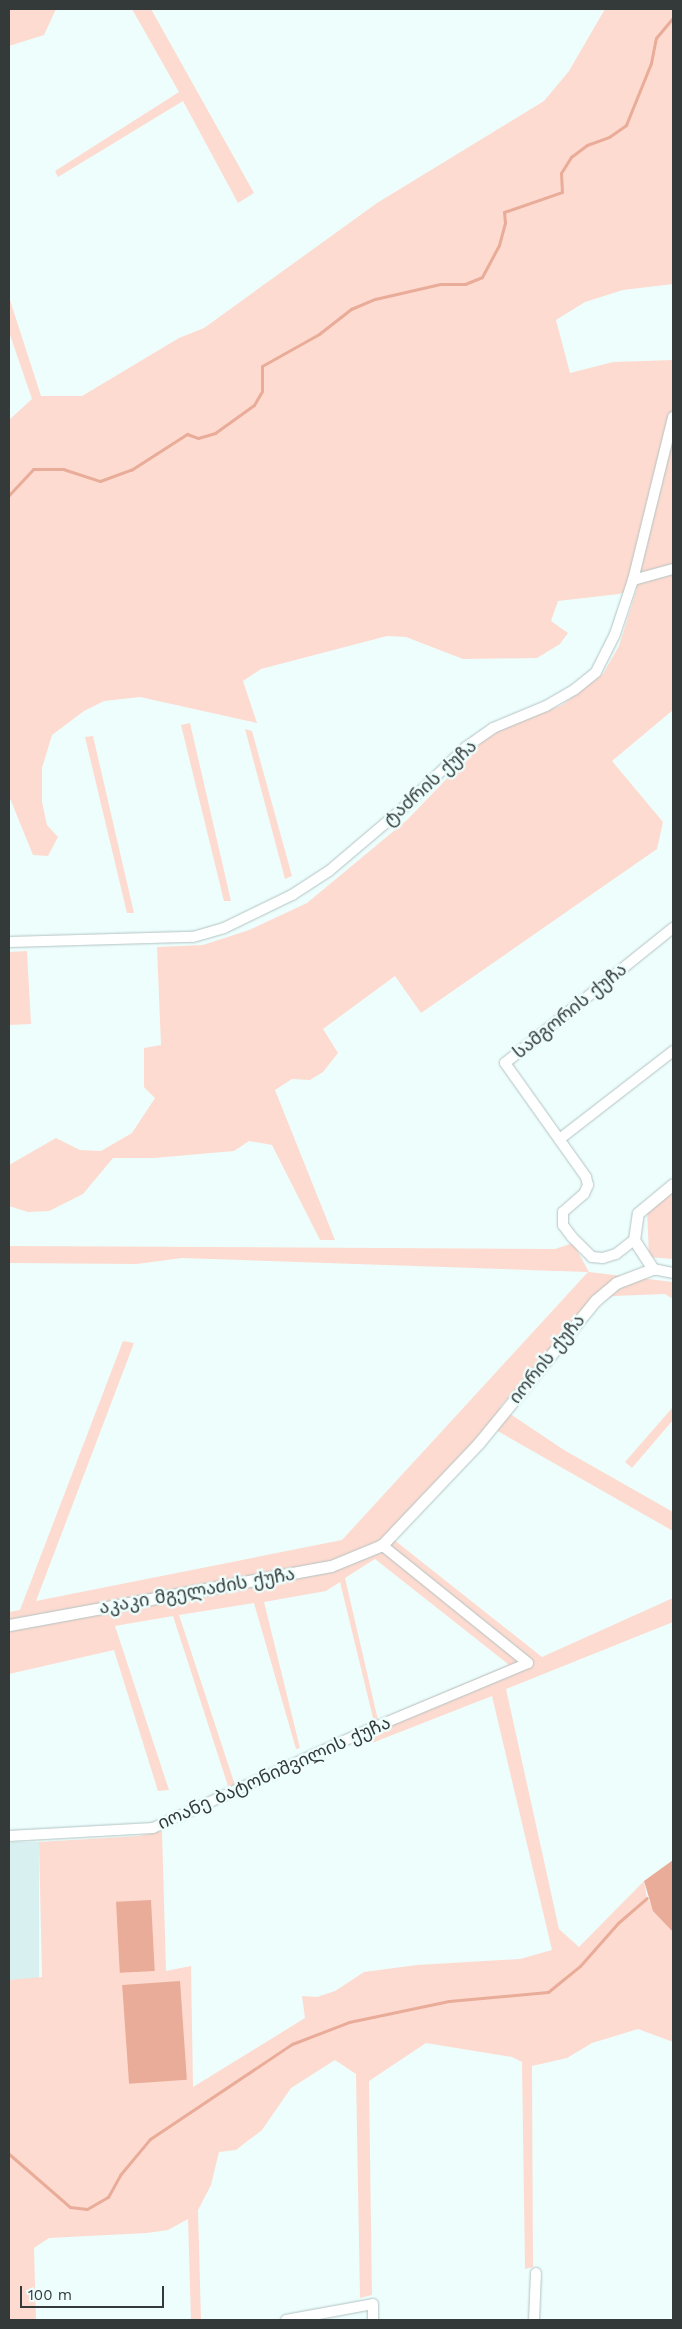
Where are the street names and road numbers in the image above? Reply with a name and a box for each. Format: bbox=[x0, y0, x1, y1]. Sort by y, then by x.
street label: ტაძრის ქუჩა bbox=[379, 735, 481, 831]
street label: სამგორის ქუჩა bbox=[509, 959, 631, 1063]
street label: იორის ქუჩა bbox=[504, 1310, 590, 1408]
street label: აკაკი მგელაძის ქუჩა bbox=[97, 1563, 297, 1619]
street label: იოანე ბატონიშვილის ქუჩა bbox=[154, 1712, 394, 1834]

